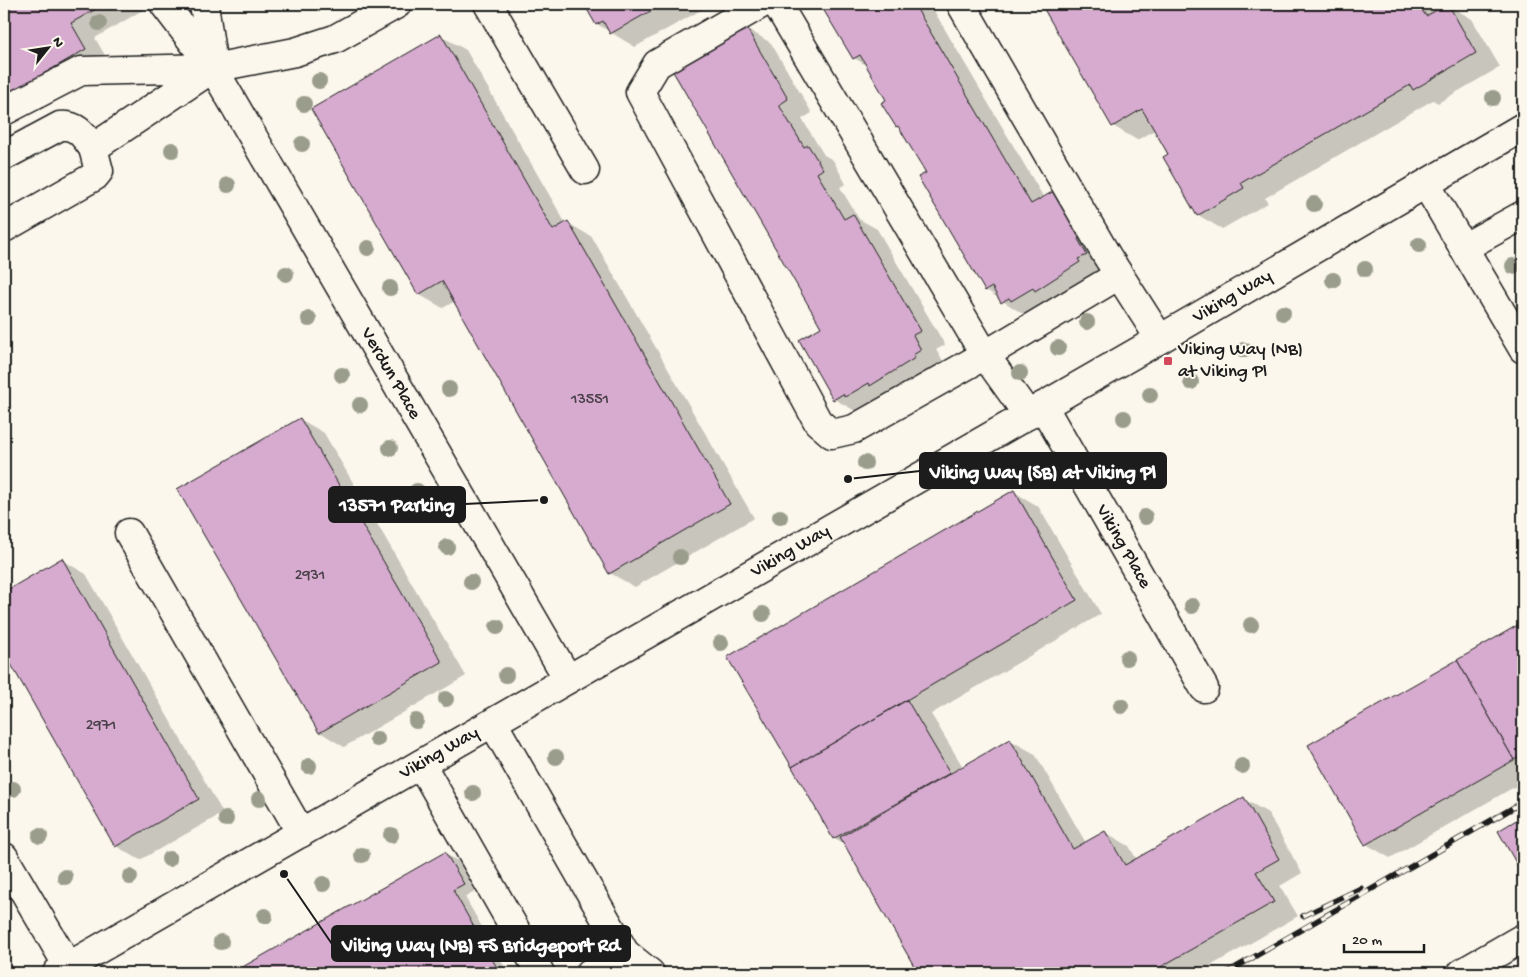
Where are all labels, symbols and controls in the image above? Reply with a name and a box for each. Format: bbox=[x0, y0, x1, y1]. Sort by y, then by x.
north arrow bbox=[22, 22, 72, 72]
text: N bbox=[47, 35, 67, 51]
street label: Viking Way bbox=[1188, 264, 1277, 329]
street label: Verdun Place bbox=[354, 323, 426, 424]
place label: Viking Way (NB) at Viking Pl bbox=[1177, 339, 1303, 384]
marker: Viking Way (NB) at Viking Pl bbox=[1162, 355, 1174, 367]
house number: 13551 bbox=[570, 391, 609, 410]
callout: Viking Way (SB) at Viking Pl bbox=[920, 453, 1166, 488]
text: Viking Way (SB) at Viking Pl bbox=[929, 463, 1157, 486]
callout: 13571 Parking bbox=[329, 487, 465, 522]
text: 13571 Parking bbox=[338, 496, 455, 519]
street label: Viking Place bbox=[1090, 500, 1156, 593]
street label: Viking Way bbox=[746, 519, 835, 584]
house number: 2931 bbox=[295, 567, 325, 586]
house number: 2971 bbox=[86, 717, 116, 736]
street label: Viking Way bbox=[395, 721, 484, 786]
scale bar bbox=[1344, 922, 1424, 954]
callout: Viking Way (NB) FS Bridgeport Rd bbox=[332, 926, 630, 961]
text: 20 m bbox=[1352, 932, 1382, 950]
text: Viking Way (NB) FS Bridgeport Rd bbox=[341, 936, 622, 959]

